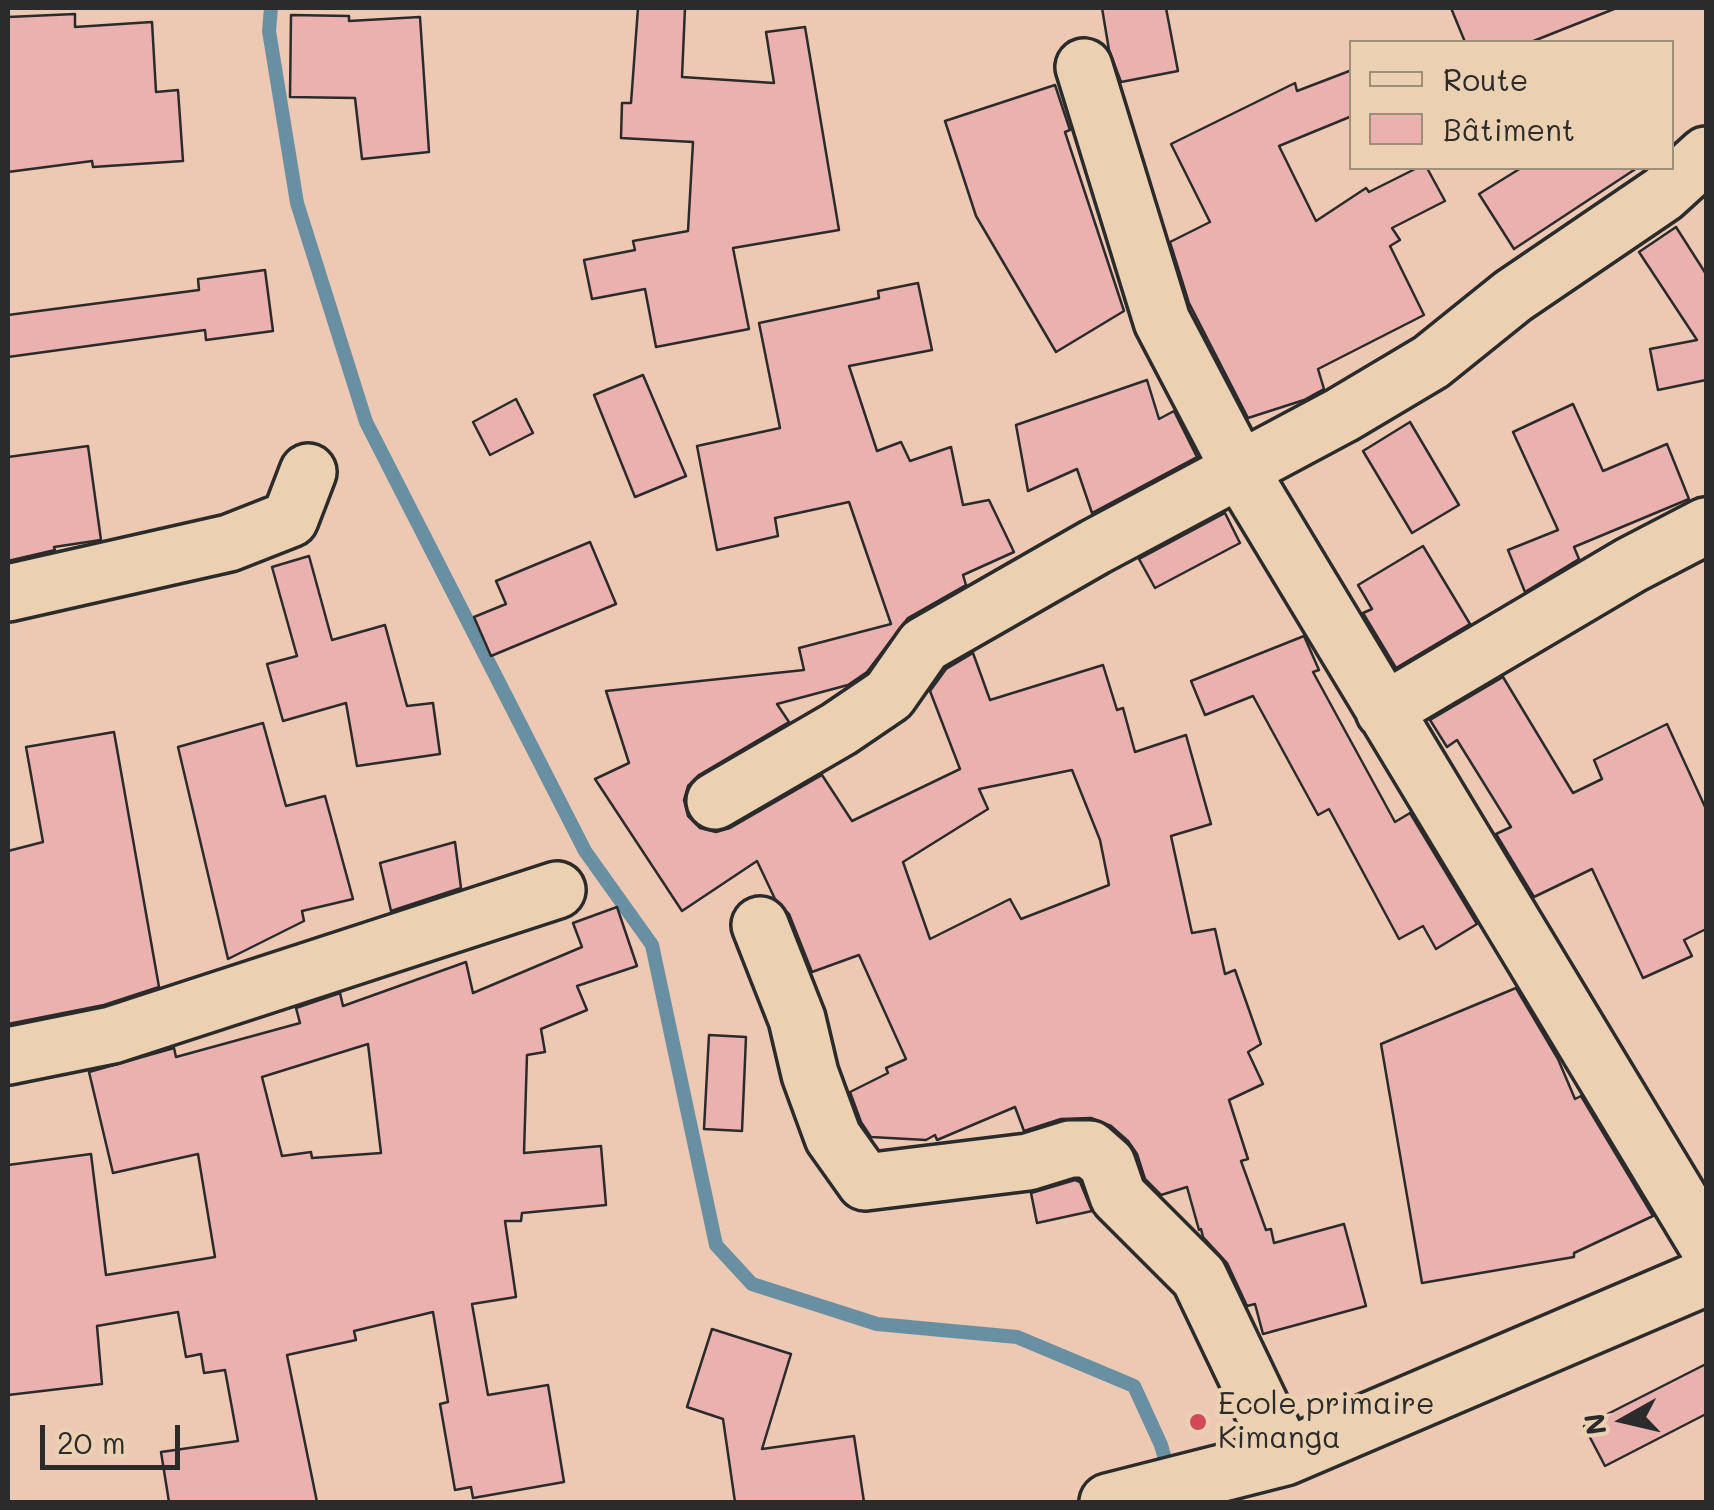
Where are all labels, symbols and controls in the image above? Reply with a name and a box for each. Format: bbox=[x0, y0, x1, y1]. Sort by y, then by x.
legend bbox=[1349, 40, 1674, 170]
text: Route bbox=[1443, 59, 1528, 99]
text: Bâtiment bbox=[1443, 109, 1575, 149]
north arrow bbox=[1574, 1370, 1674, 1470]
place label: Ecole primaire Kimanga bbox=[1218, 1387, 1434, 1458]
scale bar bbox=[45, 1405, 185, 1467]
marker: Ecole primaire Kimanga bbox=[1187, 1411, 1209, 1433]
text: N bbox=[1575, 1411, 1614, 1437]
text: 20 m bbox=[57, 1422, 126, 1462]

